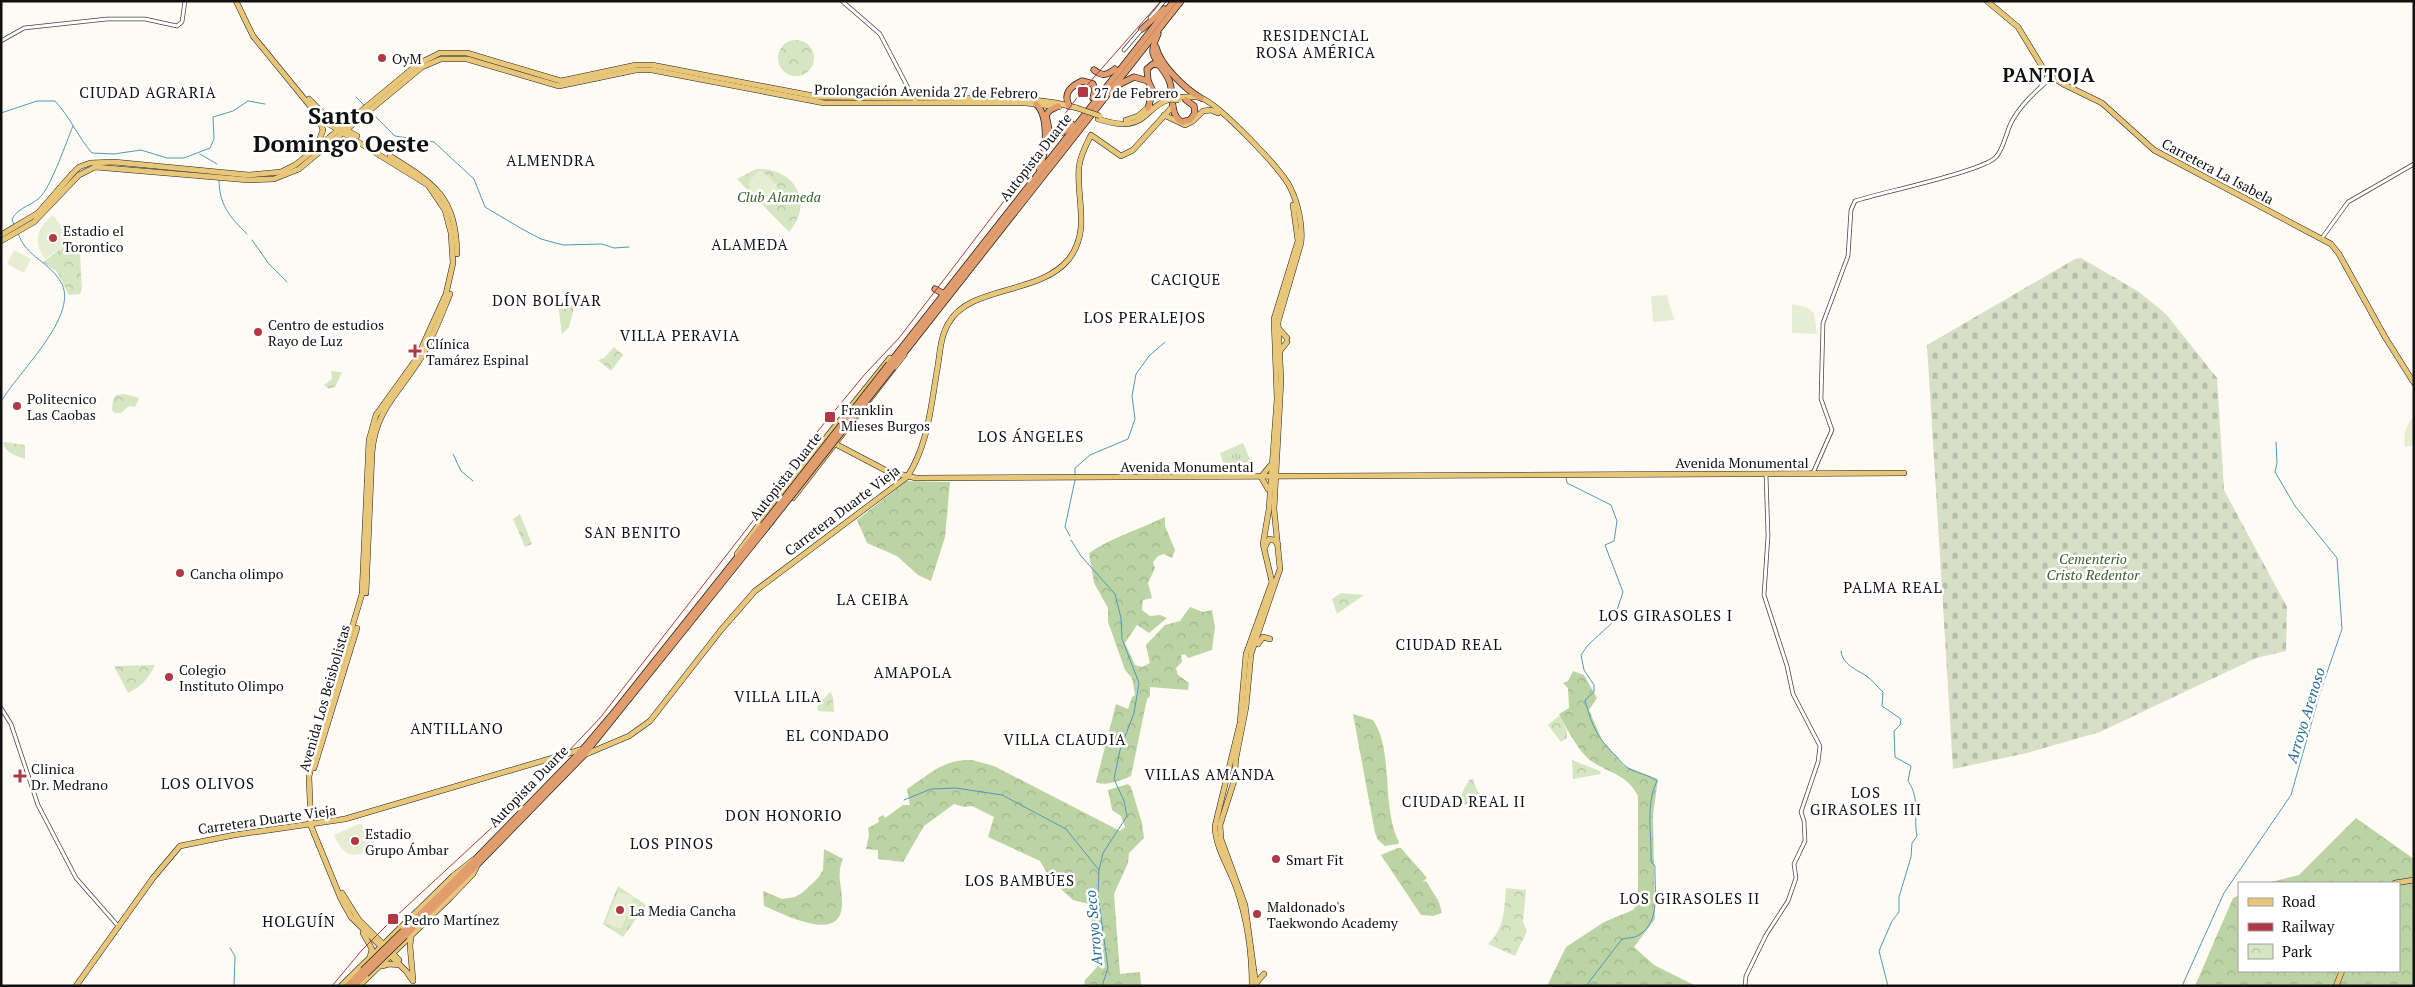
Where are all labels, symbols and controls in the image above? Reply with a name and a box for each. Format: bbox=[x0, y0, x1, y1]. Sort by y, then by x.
district label: RESIDENCIAL ROSA AMÉRICA bbox=[1256, 25, 1376, 62]
place label: OyM bbox=[392, 49, 422, 68]
marker: OyM bbox=[376, 52, 388, 64]
district label: PANTOJA bbox=[2002, 62, 2096, 87]
street label: Prolongación Avenida 27 de Febrero bbox=[814, 80, 1038, 102]
district label: CIUDAD AGRARIA bbox=[79, 82, 217, 102]
place label: 27 de Febrero bbox=[1094, 83, 1179, 102]
marker: 27 de Febrero bbox=[1076, 85, 1090, 99]
district label: Santo Domingo Oeste bbox=[253, 99, 429, 159]
street label: Autopista Duarte bbox=[995, 109, 1075, 205]
street label: Carretera La Isabela bbox=[2159, 133, 2277, 209]
district label: ALMENDRA bbox=[506, 150, 596, 170]
park label: Club Alameda bbox=[737, 187, 821, 206]
place label: Estadio el Torontico bbox=[63, 221, 124, 256]
marker: Estadio el Torontico bbox=[47, 232, 59, 244]
district label: ALAMEDA bbox=[711, 234, 789, 254]
district label: CACIQUE bbox=[1151, 269, 1221, 289]
district label: DON BOLÍVAR bbox=[492, 290, 602, 310]
district label: LOS PERALEJOS bbox=[1084, 307, 1206, 327]
place label: Centro de estudios Rayo de Luz bbox=[268, 315, 384, 350]
district label: VILLA PERAVIA bbox=[620, 325, 740, 345]
marker: Centro de estudios Rayo de Luz bbox=[252, 326, 264, 338]
place label: Clínica Tamárez Espinal bbox=[426, 334, 529, 369]
marker: Clínica Tamárez Espinal bbox=[408, 344, 422, 358]
place label: Politecnico Las Caobas bbox=[27, 389, 97, 424]
marker: Politecnico Las Caobas bbox=[11, 400, 23, 412]
place label: Franklin Mieses Burgos bbox=[841, 400, 930, 435]
marker: Franklin Mieses Burgos bbox=[823, 410, 837, 424]
district label: LOS ÁNGELES bbox=[978, 426, 1084, 446]
street label: Autopista Duarte bbox=[745, 428, 825, 524]
street label: Avenida Monumental bbox=[1675, 453, 1809, 472]
street label: Avenida Monumental bbox=[1120, 457, 1254, 476]
street label: Carretera Duarte Vieja bbox=[781, 460, 903, 560]
district label: SAN BENITO bbox=[584, 522, 682, 542]
park label: Cementerio Cristo Redentor bbox=[2046, 549, 2140, 584]
place label: Cancha olimpo bbox=[190, 564, 284, 583]
marker: Cancha olimpo bbox=[174, 567, 186, 579]
district label: PALMA REAL bbox=[1843, 577, 1943, 597]
district label: LA CEIBA bbox=[837, 589, 909, 609]
district label: LOS GIRASOLES I bbox=[1599, 605, 1733, 625]
street label: Avenida Los Beisbolistas bbox=[294, 622, 354, 774]
district label: CIUDAD REAL bbox=[1395, 634, 1503, 654]
place label: Colegio Instituto Olimpo bbox=[179, 660, 284, 695]
district label: AMAPOLA bbox=[874, 662, 952, 682]
water label: Arroyo Arenoso bbox=[2281, 664, 2329, 766]
marker: Colegio Instituto Olimpo bbox=[163, 671, 175, 683]
district label: VILLA LILA bbox=[734, 686, 822, 706]
district label: ANTILLANO bbox=[410, 718, 504, 738]
district label: EL CONDADO bbox=[786, 725, 890, 745]
district label: VILLA CLAUDIA bbox=[1004, 729, 1126, 749]
street label: Autopista Duarte bbox=[484, 741, 572, 831]
place label: Clinica Dr. Medrano bbox=[31, 759, 108, 794]
district label: VILLAS AMANDA bbox=[1144, 764, 1276, 784]
marker: Clinica Dr. Medrano bbox=[13, 769, 27, 783]
district label: LOS OLIVOS bbox=[161, 773, 255, 793]
district label: LOS GIRASOLES III bbox=[1810, 782, 1922, 819]
district label: CIUDAD REAL II bbox=[1402, 791, 1526, 811]
street label: Carretera Duarte Vieja bbox=[197, 800, 337, 838]
district label: DON HONORIO bbox=[725, 805, 843, 825]
place label: Estadio Grupo Ámbar bbox=[365, 824, 449, 859]
district label: LOS PINOS bbox=[630, 833, 714, 853]
marker: Estadio Grupo Ámbar bbox=[349, 835, 361, 847]
place label: Smart Fit bbox=[1286, 850, 1344, 869]
marker: Smart Fit bbox=[1270, 853, 1282, 865]
district label: LOS BAMBÚES bbox=[965, 870, 1075, 890]
legend bbox=[2238, 882, 2400, 972]
district label: LOS GIRASOLES II bbox=[1620, 888, 1760, 908]
water label: Arroyo Seco bbox=[1080, 889, 1106, 968]
text: Road bbox=[2282, 891, 2315, 911]
place label: Maldonado's Taekwondo Academy bbox=[1267, 897, 1399, 932]
place label: La Media Cancha bbox=[630, 901, 736, 920]
marker: La Media Cancha bbox=[614, 904, 626, 916]
marker: Maldonado's Taekwondo Academy bbox=[1251, 908, 1263, 920]
place label: Pedro Martínez bbox=[404, 910, 499, 929]
district label: HOLGUÍN bbox=[262, 911, 336, 931]
marker: Pedro Martínez bbox=[386, 912, 400, 926]
text: Railway bbox=[2282, 916, 2335, 936]
text: Park bbox=[2282, 941, 2312, 961]

